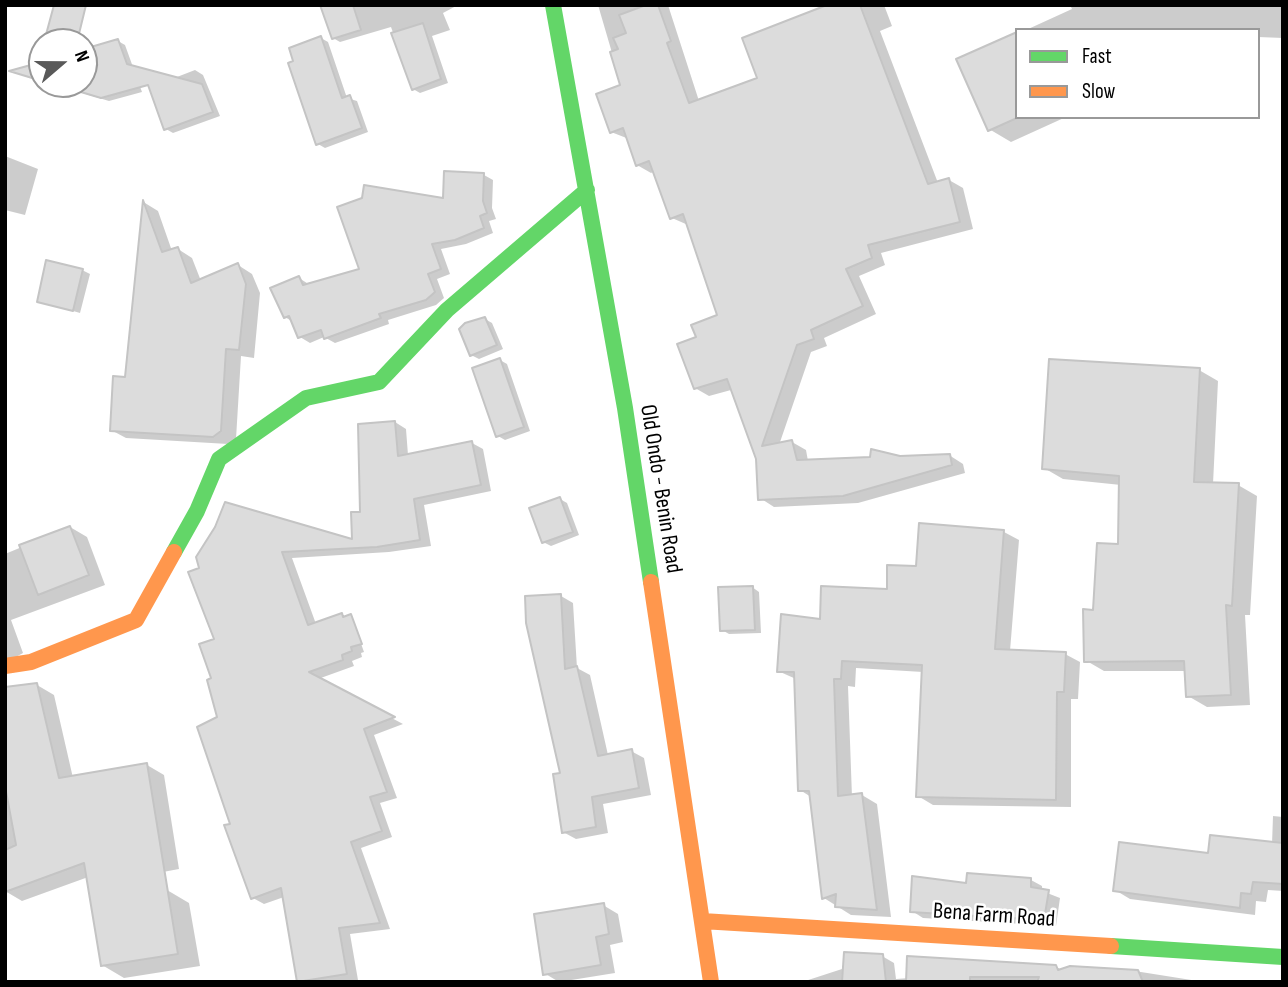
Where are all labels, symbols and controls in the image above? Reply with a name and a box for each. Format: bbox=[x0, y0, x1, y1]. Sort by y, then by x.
north arrow bbox=[28, 28, 98, 98]
legend bbox=[1015, 28, 1260, 119]
text: Fast bbox=[1082, 44, 1112, 69]
text: N bbox=[69, 48, 94, 65]
text: Slow bbox=[1082, 79, 1115, 104]
street label: Old Ondo - Benin Road bbox=[633, 403, 687, 575]
street label: Bena Farm Road bbox=[932, 898, 1056, 934]

